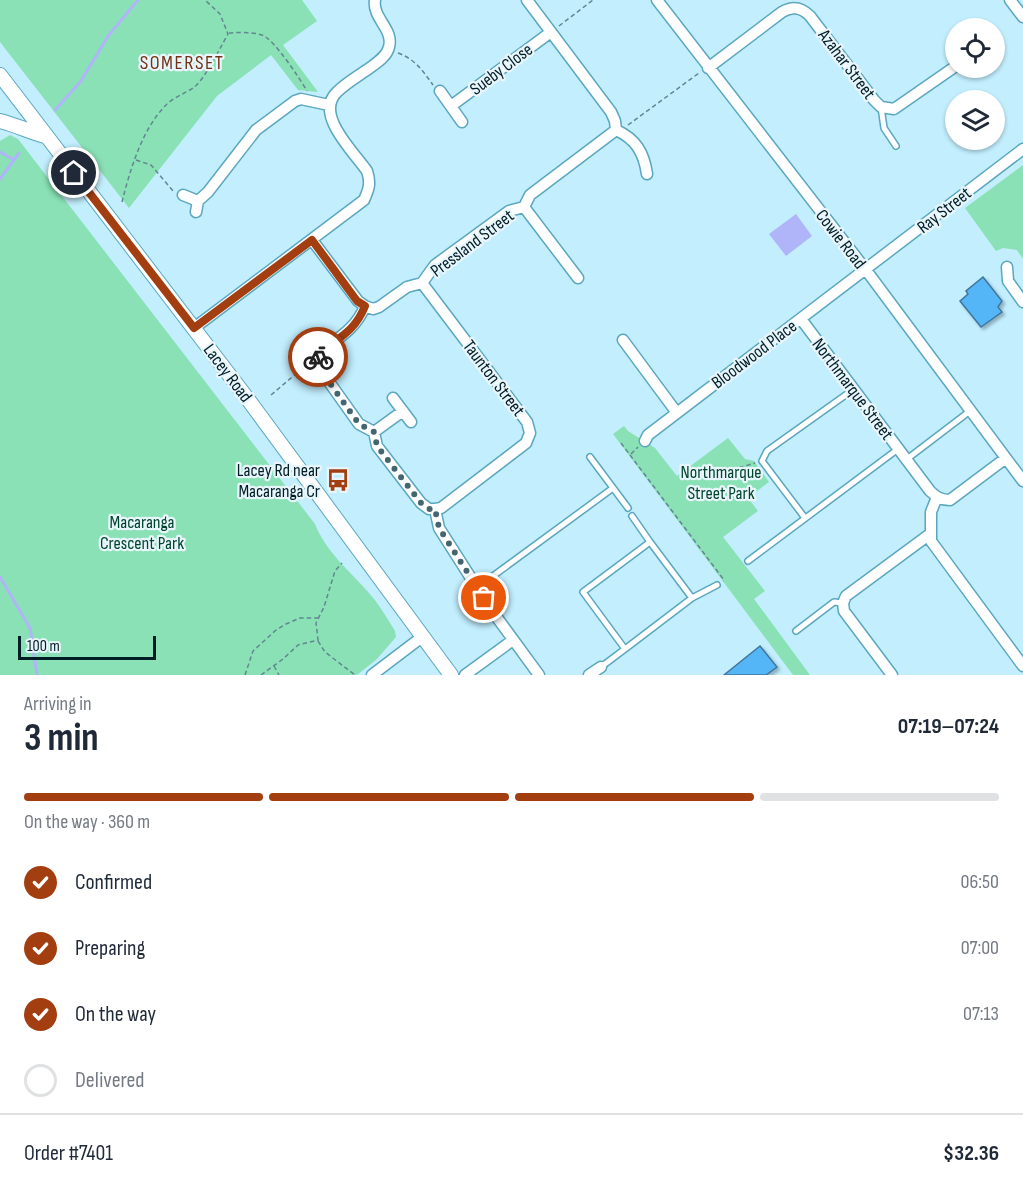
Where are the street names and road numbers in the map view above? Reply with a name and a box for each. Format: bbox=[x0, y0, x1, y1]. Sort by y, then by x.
street label: Azahar Street bbox=[813, 24, 880, 104]
street label: Sueby Close bbox=[466, 39, 537, 100]
street label: Ray Street bbox=[913, 183, 976, 238]
street label: Pressland Street bbox=[427, 205, 518, 282]
street label: Cowie Road bbox=[811, 205, 870, 273]
street label: Bloodwood Place bbox=[707, 316, 801, 393]
street label: Northmarque Street bbox=[808, 334, 898, 445]
street label: Taunton Street bbox=[458, 336, 529, 421]
street label: Lacey Road bbox=[199, 340, 256, 407]

